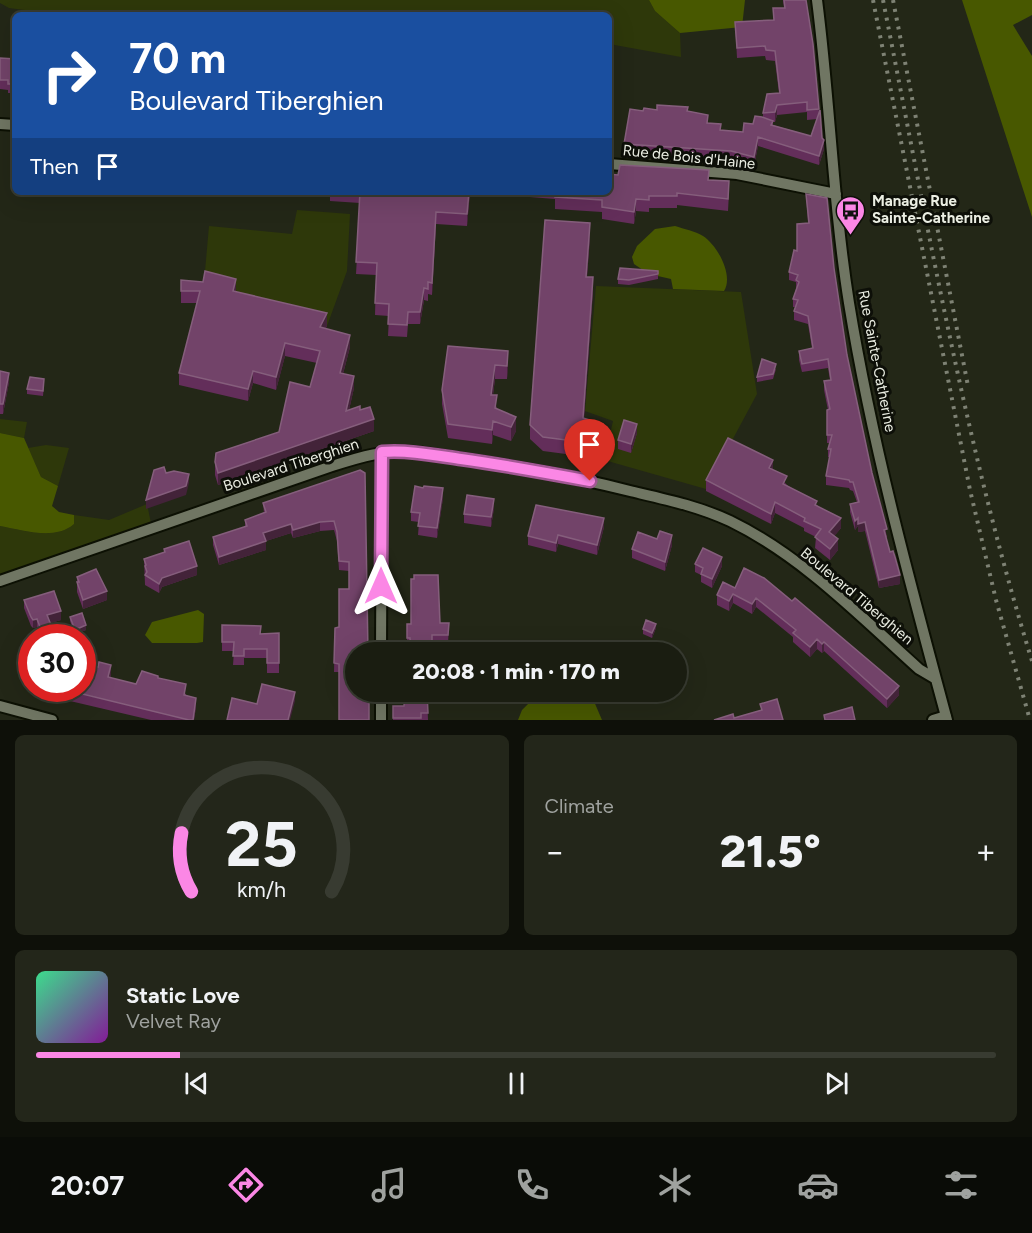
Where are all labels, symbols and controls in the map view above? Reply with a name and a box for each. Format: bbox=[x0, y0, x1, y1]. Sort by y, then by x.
text: 70 m bbox=[129, 33, 226, 84]
icon: right bbox=[30, 36, 108, 114]
text: Boulevard Tiberghien bbox=[129, 84, 384, 117]
street label: Rue de Bois d'Haine bbox=[622, 141, 756, 173]
icon: arrive bbox=[91, 150, 124, 183]
text: Then bbox=[30, 153, 79, 180]
place label: Manage Rue Sainte-Catherine bbox=[872, 192, 991, 227]
bus stop icon: Manage Rue Sainte-Catherine bbox=[835, 194, 867, 236]
street label: Rue Sainte-Catherine bbox=[854, 288, 900, 434]
pin bbox=[564, 419, 615, 481]
icon: arrive bbox=[573, 428, 606, 461]
street label: Boulevard Tiberghien bbox=[221, 435, 361, 495]
street label: Boulevard Tiberghien bbox=[797, 544, 917, 648]
position arrow bbox=[349, 554, 413, 618]
speed limit sign: 30 bbox=[18, 624, 96, 702]
text: 20:08 · 1 min · 170 m bbox=[412, 658, 620, 685]
text: Climate bbox=[545, 794, 614, 818]
text: 25 bbox=[226, 807, 298, 882]
text: 21.5° bbox=[720, 824, 821, 878]
text: − bbox=[545, 832, 565, 871]
text: + bbox=[975, 832, 996, 871]
text: km/h bbox=[237, 877, 286, 902]
text: Static Love bbox=[126, 982, 240, 1009]
text: Velvet Ray bbox=[126, 1009, 221, 1033]
icon: previous bbox=[180, 1067, 213, 1100]
icon: pause bbox=[500, 1067, 533, 1100]
icon: next bbox=[820, 1067, 853, 1100]
icon: directions bbox=[225, 1164, 267, 1206]
icon: music bbox=[368, 1164, 410, 1206]
icon: phone bbox=[511, 1164, 553, 1206]
icon: climate bbox=[654, 1164, 696, 1206]
icon: car bbox=[797, 1164, 839, 1206]
icon: filters bbox=[940, 1164, 982, 1206]
text: 20:07 bbox=[50, 1169, 124, 1202]

